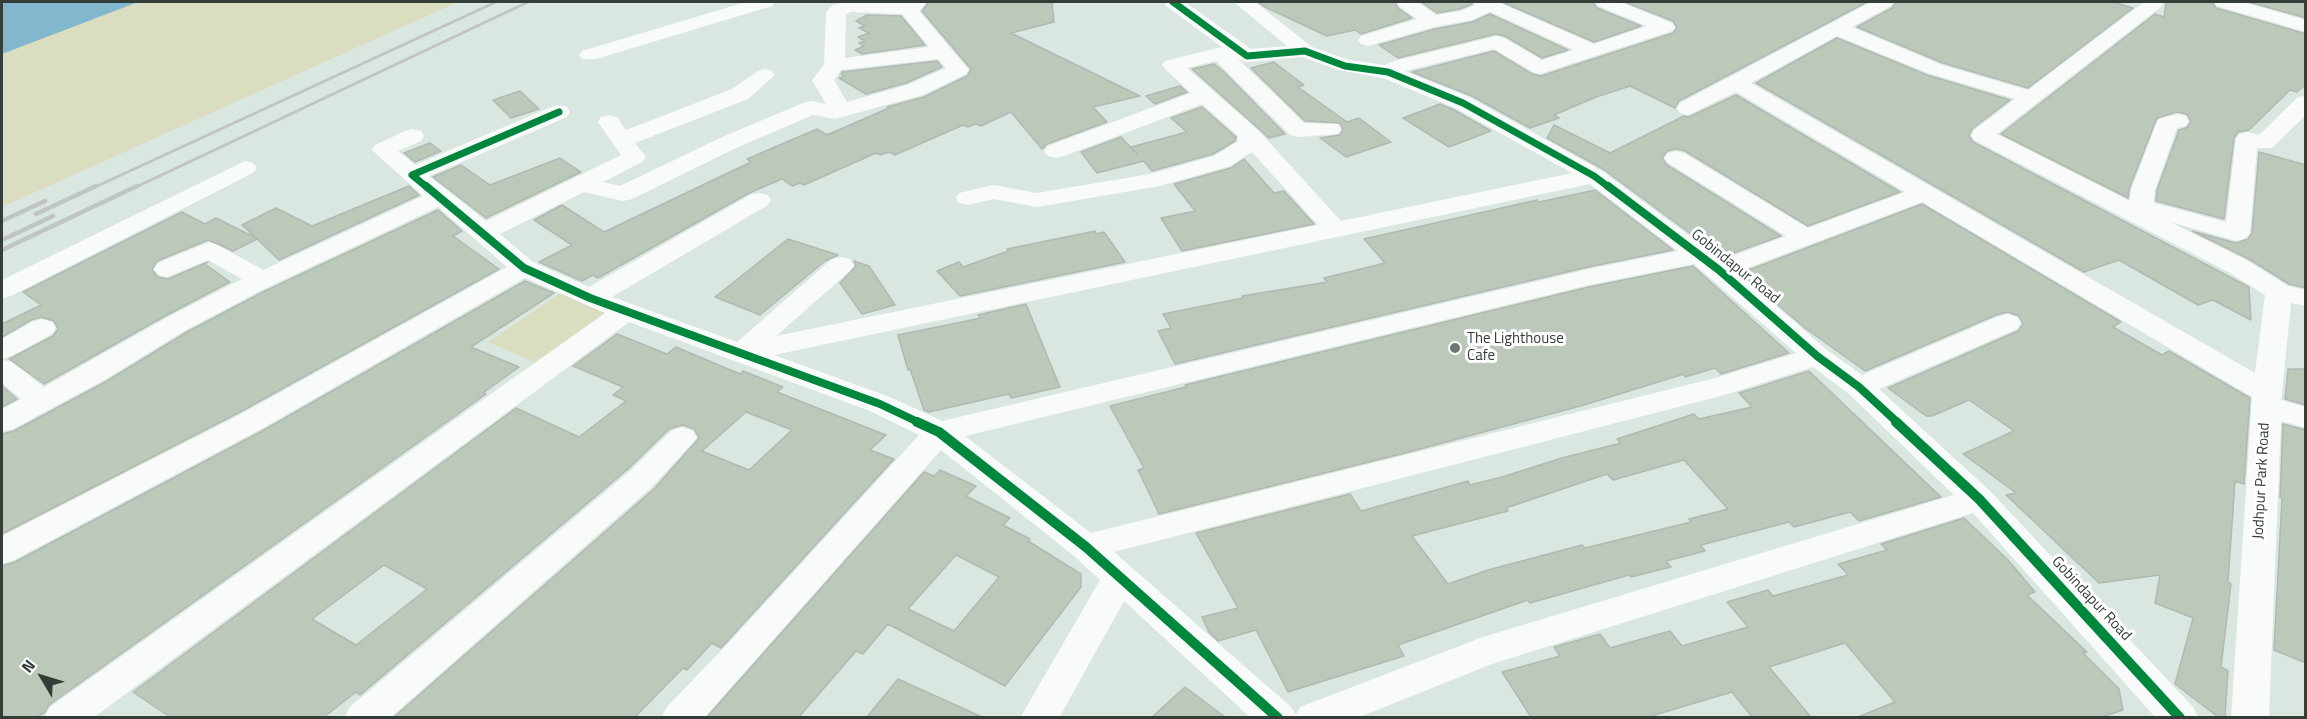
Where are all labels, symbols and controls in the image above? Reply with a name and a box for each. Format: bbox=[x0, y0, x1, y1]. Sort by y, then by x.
street label: Gobindapur Road bbox=[1687, 226, 1783, 308]
place label: The Lighthouse Cafe bbox=[1467, 330, 1564, 365]
marker: The Lighthouse Cafe bbox=[1448, 341, 1462, 355]
street label: Jodhpur Park Road bbox=[2250, 422, 2274, 540]
street label: Gobindapur Road bbox=[2047, 553, 2135, 645]
north arrow bbox=[12, 647, 72, 707]
text: N bbox=[15, 654, 41, 678]

